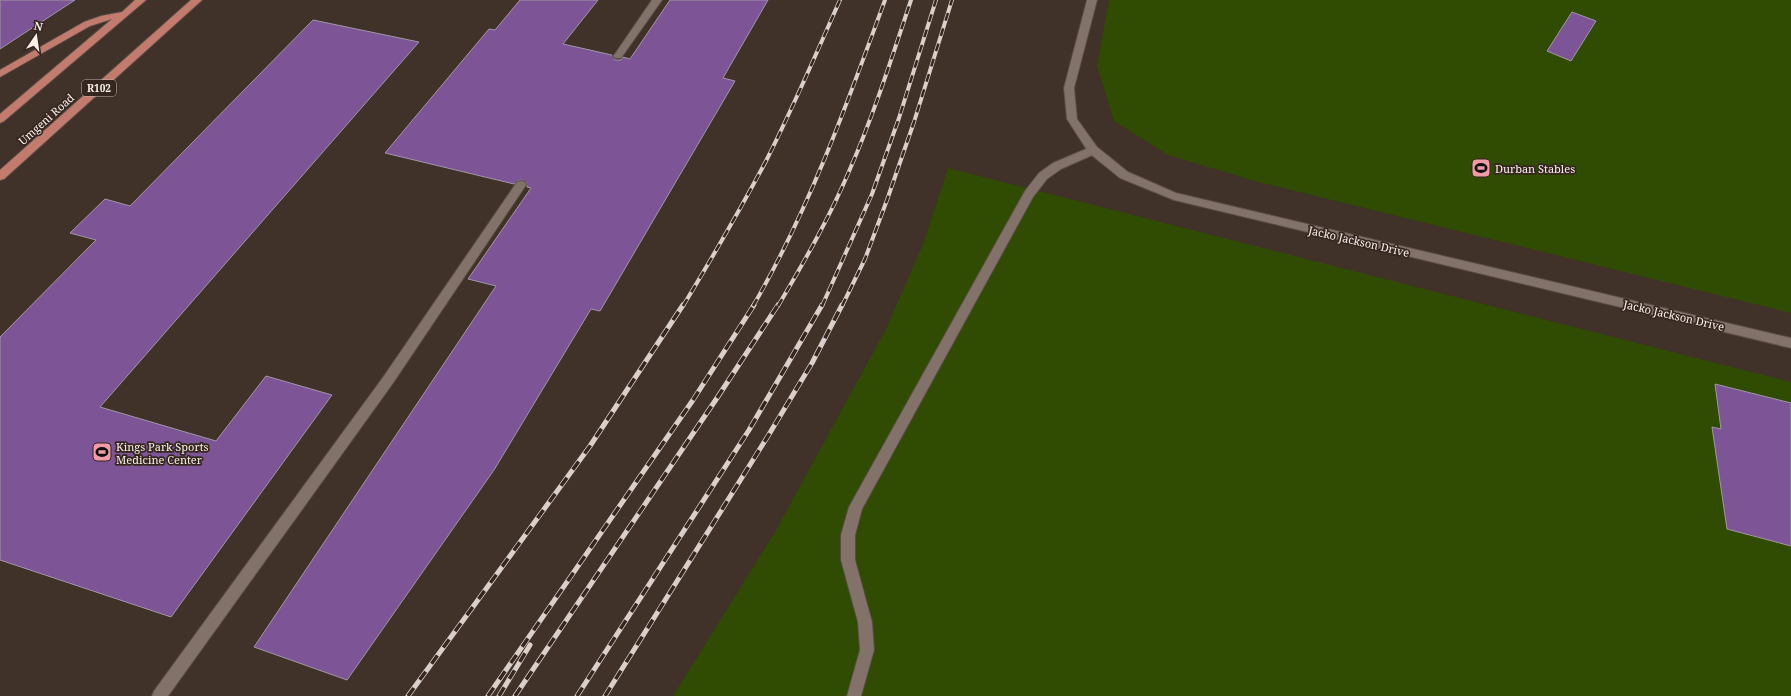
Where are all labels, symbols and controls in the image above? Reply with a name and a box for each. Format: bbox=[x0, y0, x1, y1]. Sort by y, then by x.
north arrow bbox=[16, 16, 56, 56]
text: N bbox=[32, 17, 45, 34]
road number: R102 bbox=[82, 80, 116, 96]
street label: Umgeni Road bbox=[15, 90, 77, 148]
sports icon: Durban Stables bbox=[1470, 157, 1492, 179]
place label: Durban Stables bbox=[1495, 161, 1575, 176]
street label: Jacko Jackson Drive bbox=[1306, 222, 1411, 260]
street label: Jacko Jackson Drive bbox=[1621, 296, 1726, 334]
place label: Kings Park Sports Medicine Center bbox=[116, 439, 209, 467]
sports icon: Kings Park Sports Medicine Center bbox=[91, 441, 113, 463]

